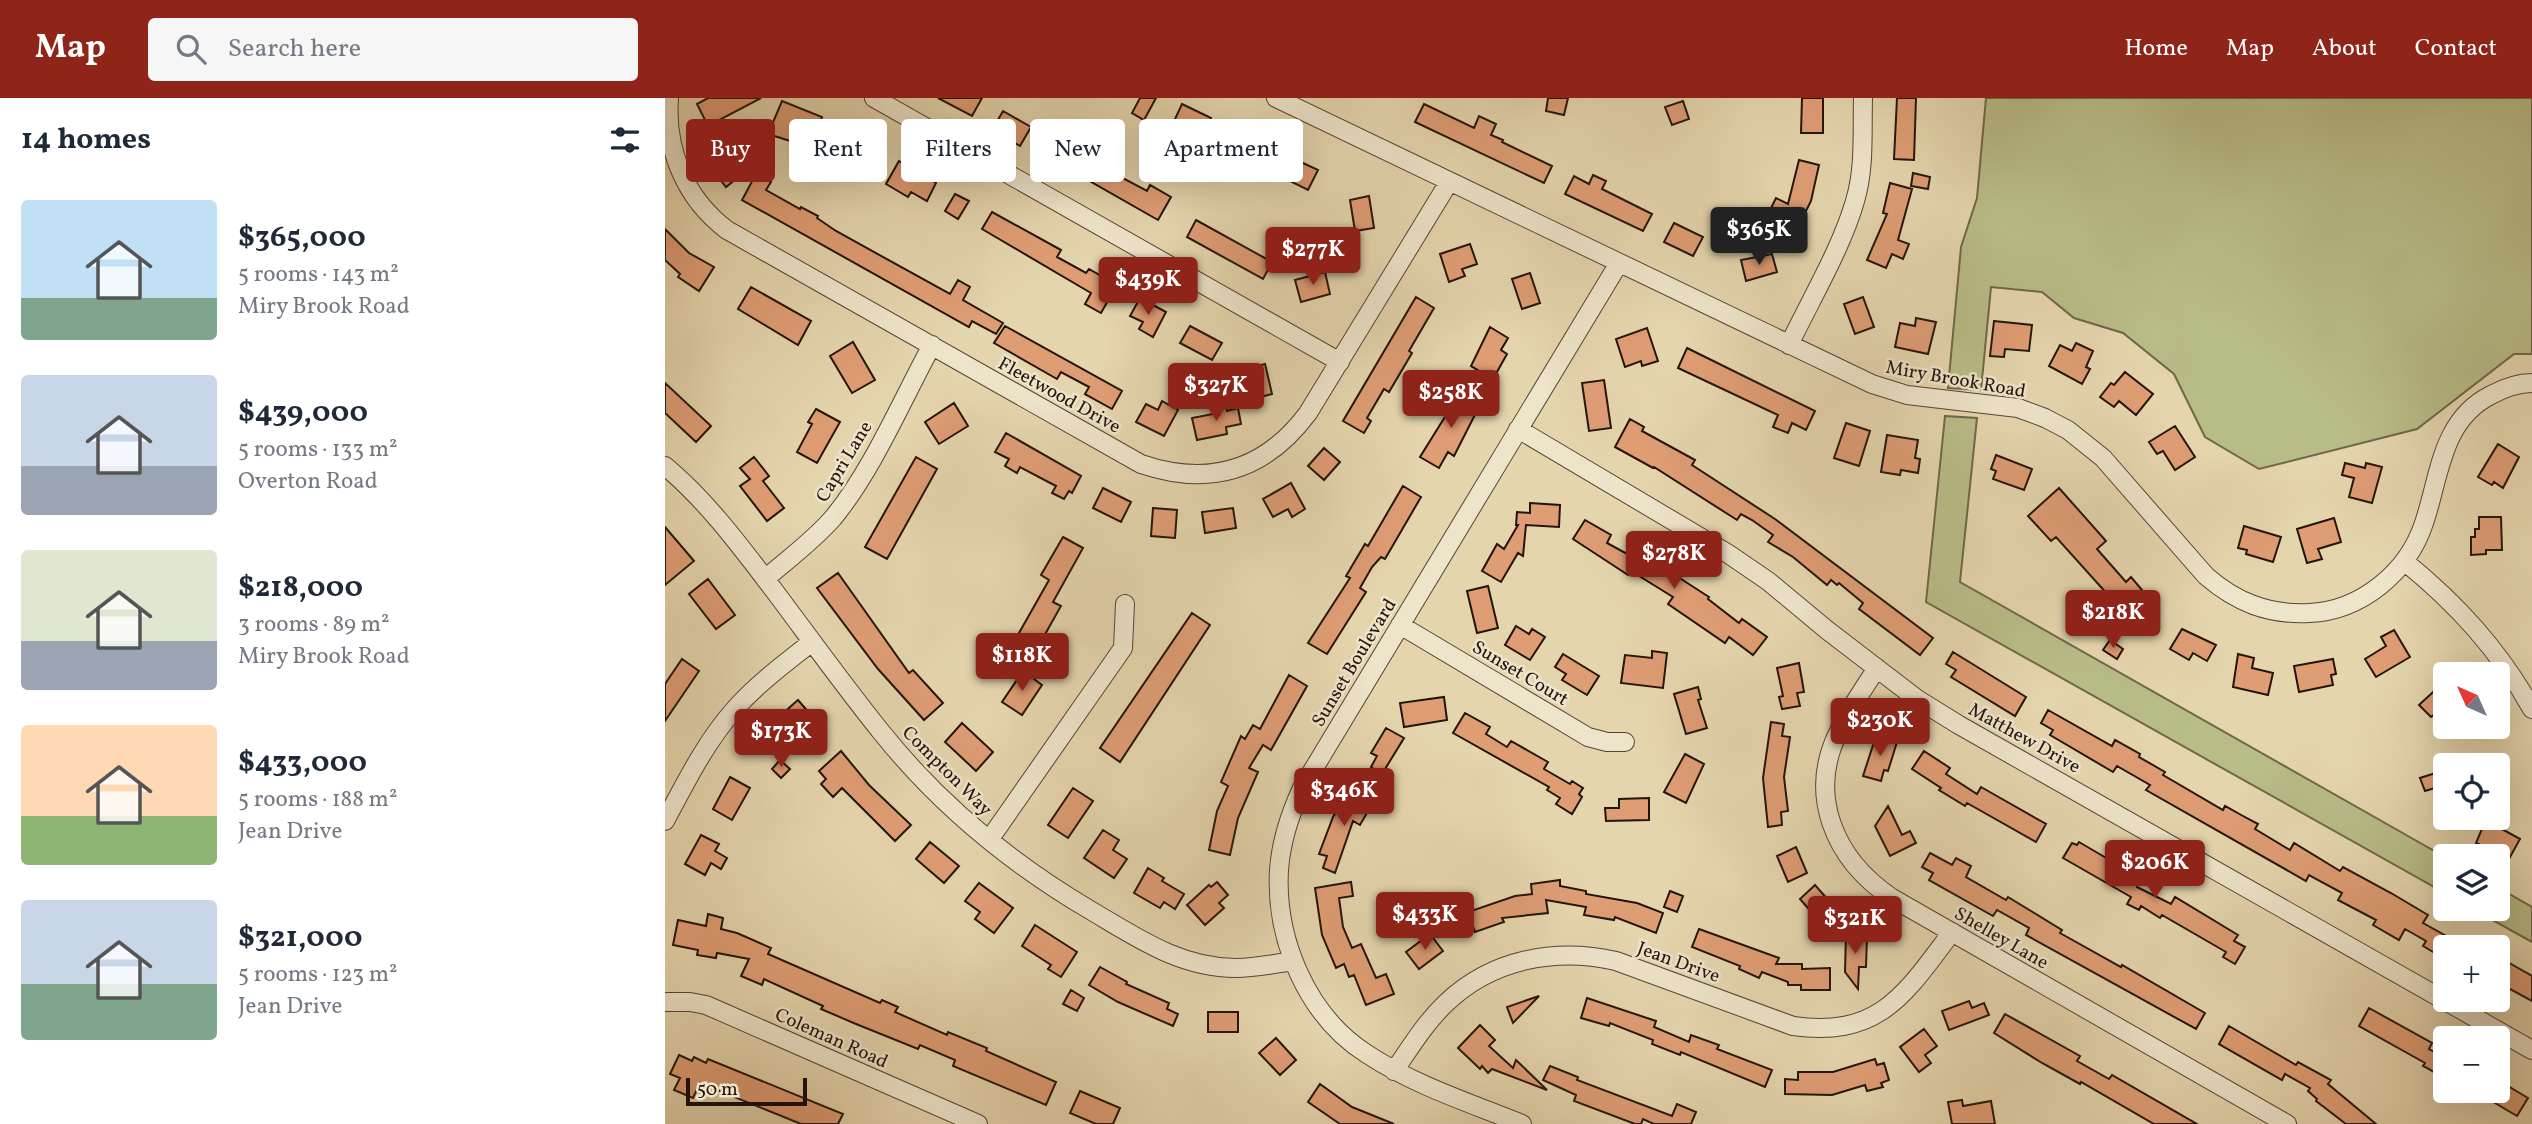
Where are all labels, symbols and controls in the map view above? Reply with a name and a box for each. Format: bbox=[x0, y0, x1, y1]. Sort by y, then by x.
search box bbox=[148, 18, 638, 81]
text: Map bbox=[35, 26, 106, 72]
icon: search bbox=[172, 30, 210, 68]
text: Search here bbox=[228, 31, 361, 67]
text: Home bbox=[2124, 32, 2188, 66]
text: Map bbox=[2226, 32, 2274, 66]
text: About bbox=[2312, 32, 2377, 66]
text: Contact bbox=[2415, 32, 2497, 66]
text: 14 homes bbox=[21, 119, 151, 161]
chip: Buy bbox=[686, 119, 775, 182]
chip: Rent bbox=[789, 119, 887, 182]
chip: Filters bbox=[901, 119, 1016, 182]
chip: New bbox=[1030, 119, 1125, 182]
chip: Apartment bbox=[1139, 119, 1303, 182]
icon: filters bbox=[606, 121, 644, 159]
pin: $365K bbox=[1710, 208, 1808, 267]
text: $365K bbox=[1727, 214, 1791, 246]
text: $365,000 bbox=[238, 217, 366, 259]
icon: home bbox=[77, 228, 161, 312]
pin: $277K bbox=[1264, 228, 1362, 287]
text: $277K bbox=[1281, 234, 1345, 266]
pin: $439K bbox=[1099, 258, 1197, 317]
text: 5 rooms · 143 m² bbox=[238, 259, 399, 291]
text: $439K bbox=[1115, 264, 1181, 296]
text: Miry Brook Road bbox=[238, 291, 410, 323]
street label: Fleetwood Drive bbox=[993, 351, 1125, 440]
street label: Miry Brook Road bbox=[1884, 355, 2028, 405]
pin: $327K bbox=[1167, 364, 1265, 423]
text: $327K bbox=[1184, 370, 1248, 402]
pin: $258K bbox=[1402, 370, 1500, 430]
text: $258K bbox=[1418, 377, 1484, 409]
text: $439,000 bbox=[238, 392, 368, 434]
icon: home bbox=[77, 403, 161, 487]
street label: Capri Lane bbox=[810, 416, 879, 508]
text: 5 rooms · 133 m² bbox=[238, 434, 398, 466]
text: Overton Road bbox=[238, 466, 378, 498]
pin: $278K bbox=[1625, 532, 1723, 591]
text: $278K bbox=[1642, 538, 1706, 570]
text: $218,000 bbox=[238, 567, 363, 609]
icon: home bbox=[77, 578, 161, 662]
pin: $218K bbox=[2064, 590, 2162, 650]
street label: Sunset Boulevard bbox=[1306, 594, 1403, 732]
text: $218K bbox=[2081, 597, 2145, 629]
text: 3 rooms · 89 m² bbox=[238, 609, 390, 641]
pin: $118K bbox=[973, 634, 1071, 693]
street label: Sunset Court bbox=[1467, 635, 1573, 713]
text: $118K bbox=[992, 640, 1052, 672]
text: Miry Brook Road bbox=[238, 641, 410, 673]
north arrow bbox=[2433, 662, 2509, 738]
map controls bbox=[2433, 662, 2510, 1103]
street label: Matthew Drive bbox=[1963, 697, 2085, 780]
pin: $230K bbox=[1831, 698, 1929, 758]
text: $230K bbox=[1847, 705, 1913, 737]
pin: $173K bbox=[732, 710, 830, 769]
text: $173K bbox=[750, 716, 812, 748]
street label: Compton Way bbox=[896, 720, 998, 822]
text: $433,000 bbox=[238, 742, 367, 784]
icon: home bbox=[77, 753, 161, 837]
button: locate bbox=[2433, 753, 2510, 830]
pin: $346K bbox=[1295, 768, 1393, 828]
text: $346K bbox=[1310, 775, 1378, 807]
text: 5 rooms · 188 m² bbox=[238, 784, 397, 816]
text: Jean Drive bbox=[238, 816, 342, 848]
pin: $206K bbox=[2106, 840, 2204, 900]
button: layers bbox=[2433, 844, 2510, 921]
text: $206K bbox=[2121, 847, 2189, 879]
pin: $433K bbox=[1376, 892, 1474, 952]
pin: $321K bbox=[1806, 896, 1904, 956]
text: $433K bbox=[1392, 899, 1458, 931]
street label: Shelley Lane bbox=[1949, 901, 2053, 976]
text: $321K bbox=[1824, 903, 1886, 935]
text: $321,000 bbox=[238, 917, 362, 959]
icon: home bbox=[77, 928, 161, 1012]
button: + bbox=[2433, 935, 2510, 1012]
street label: Jean Drive bbox=[1633, 936, 1723, 990]
text: 5 rooms · 123 m² bbox=[238, 959, 398, 991]
text: Jean Drive bbox=[238, 991, 342, 1023]
street label: Coleman Road bbox=[770, 1002, 892, 1075]
button: − bbox=[2433, 1026, 2510, 1103]
scale bar bbox=[686, 1075, 807, 1107]
text: 50 m bbox=[697, 1077, 738, 1103]

